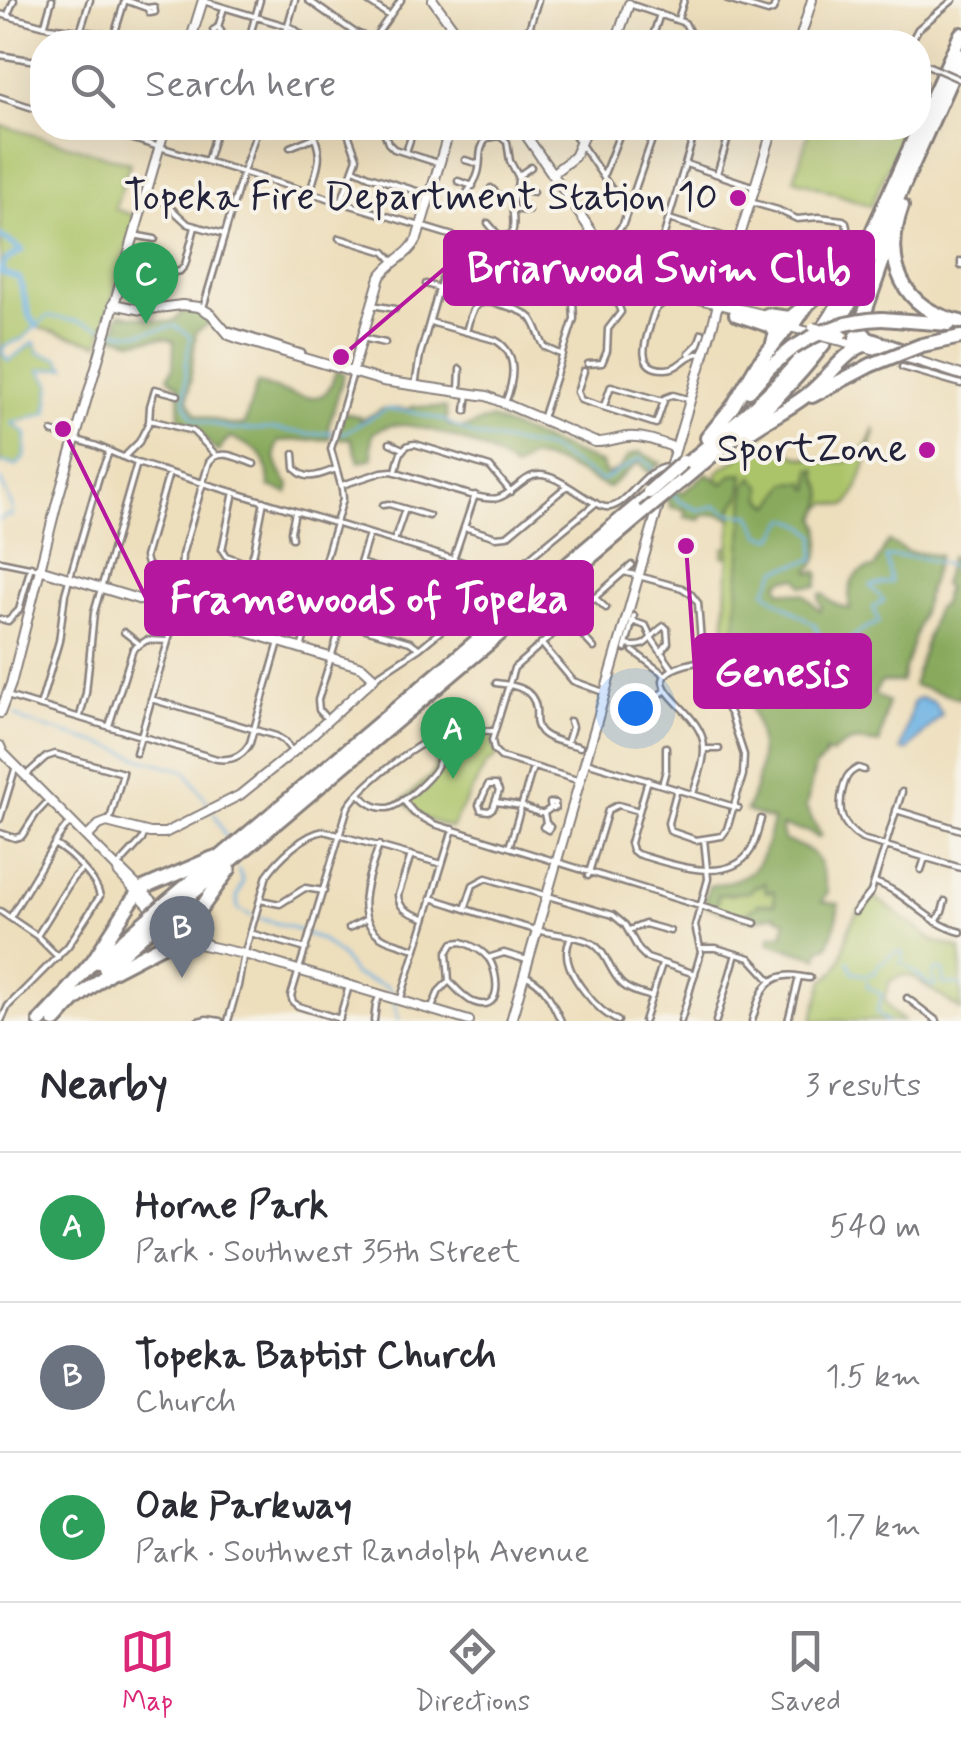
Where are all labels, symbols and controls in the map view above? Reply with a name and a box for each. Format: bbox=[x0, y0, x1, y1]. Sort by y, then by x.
search box bbox=[30, 30, 931, 140]
icon: search bbox=[65, 58, 120, 113]
text: Search here bbox=[145, 61, 336, 110]
place label: Topeka Fire Department Station 10 bbox=[124, 172, 718, 224]
marker: Topeka Fire Department Station 10 bbox=[727, 187, 749, 209]
callout: Briarwood Swim Club bbox=[445, 232, 873, 304]
pin: C bbox=[114, 242, 178, 324]
text: Briarwood Swim Club bbox=[467, 243, 851, 298]
place label: SportZone bbox=[717, 424, 907, 476]
marker: SportZone bbox=[916, 439, 938, 461]
callout: Framewoods of Topeka bbox=[146, 562, 592, 634]
text: Framewoods of Topeka bbox=[170, 573, 568, 628]
callout: Genesis bbox=[695, 635, 870, 707]
text: Genesis bbox=[714, 647, 850, 702]
your location bbox=[610, 683, 661, 734]
pin: A bbox=[420, 696, 486, 779]
pin: B bbox=[150, 896, 214, 978]
text: Nearby bbox=[40, 1059, 168, 1114]
text: 3 results bbox=[805, 1065, 921, 1107]
text: Horne Park bbox=[135, 1182, 328, 1231]
text: A bbox=[62, 1206, 83, 1248]
text: 540 m bbox=[829, 1206, 921, 1248]
text: Park · Southwest 35th Street bbox=[135, 1231, 520, 1273]
text: Topeka Baptist Church bbox=[135, 1332, 497, 1381]
text: B bbox=[62, 1356, 83, 1398]
text: 1.5 km bbox=[826, 1356, 921, 1398]
text: Church bbox=[135, 1381, 236, 1423]
text: Oak Parkway bbox=[135, 1482, 352, 1531]
text: C bbox=[61, 1506, 84, 1548]
text: 1.7 km bbox=[825, 1506, 921, 1548]
text: Park · Southwest Randolph Avenue bbox=[135, 1531, 590, 1573]
tab: Map bbox=[120, 1624, 175, 1721]
tab: Directions bbox=[415, 1624, 530, 1721]
tab: Saved bbox=[770, 1624, 841, 1721]

